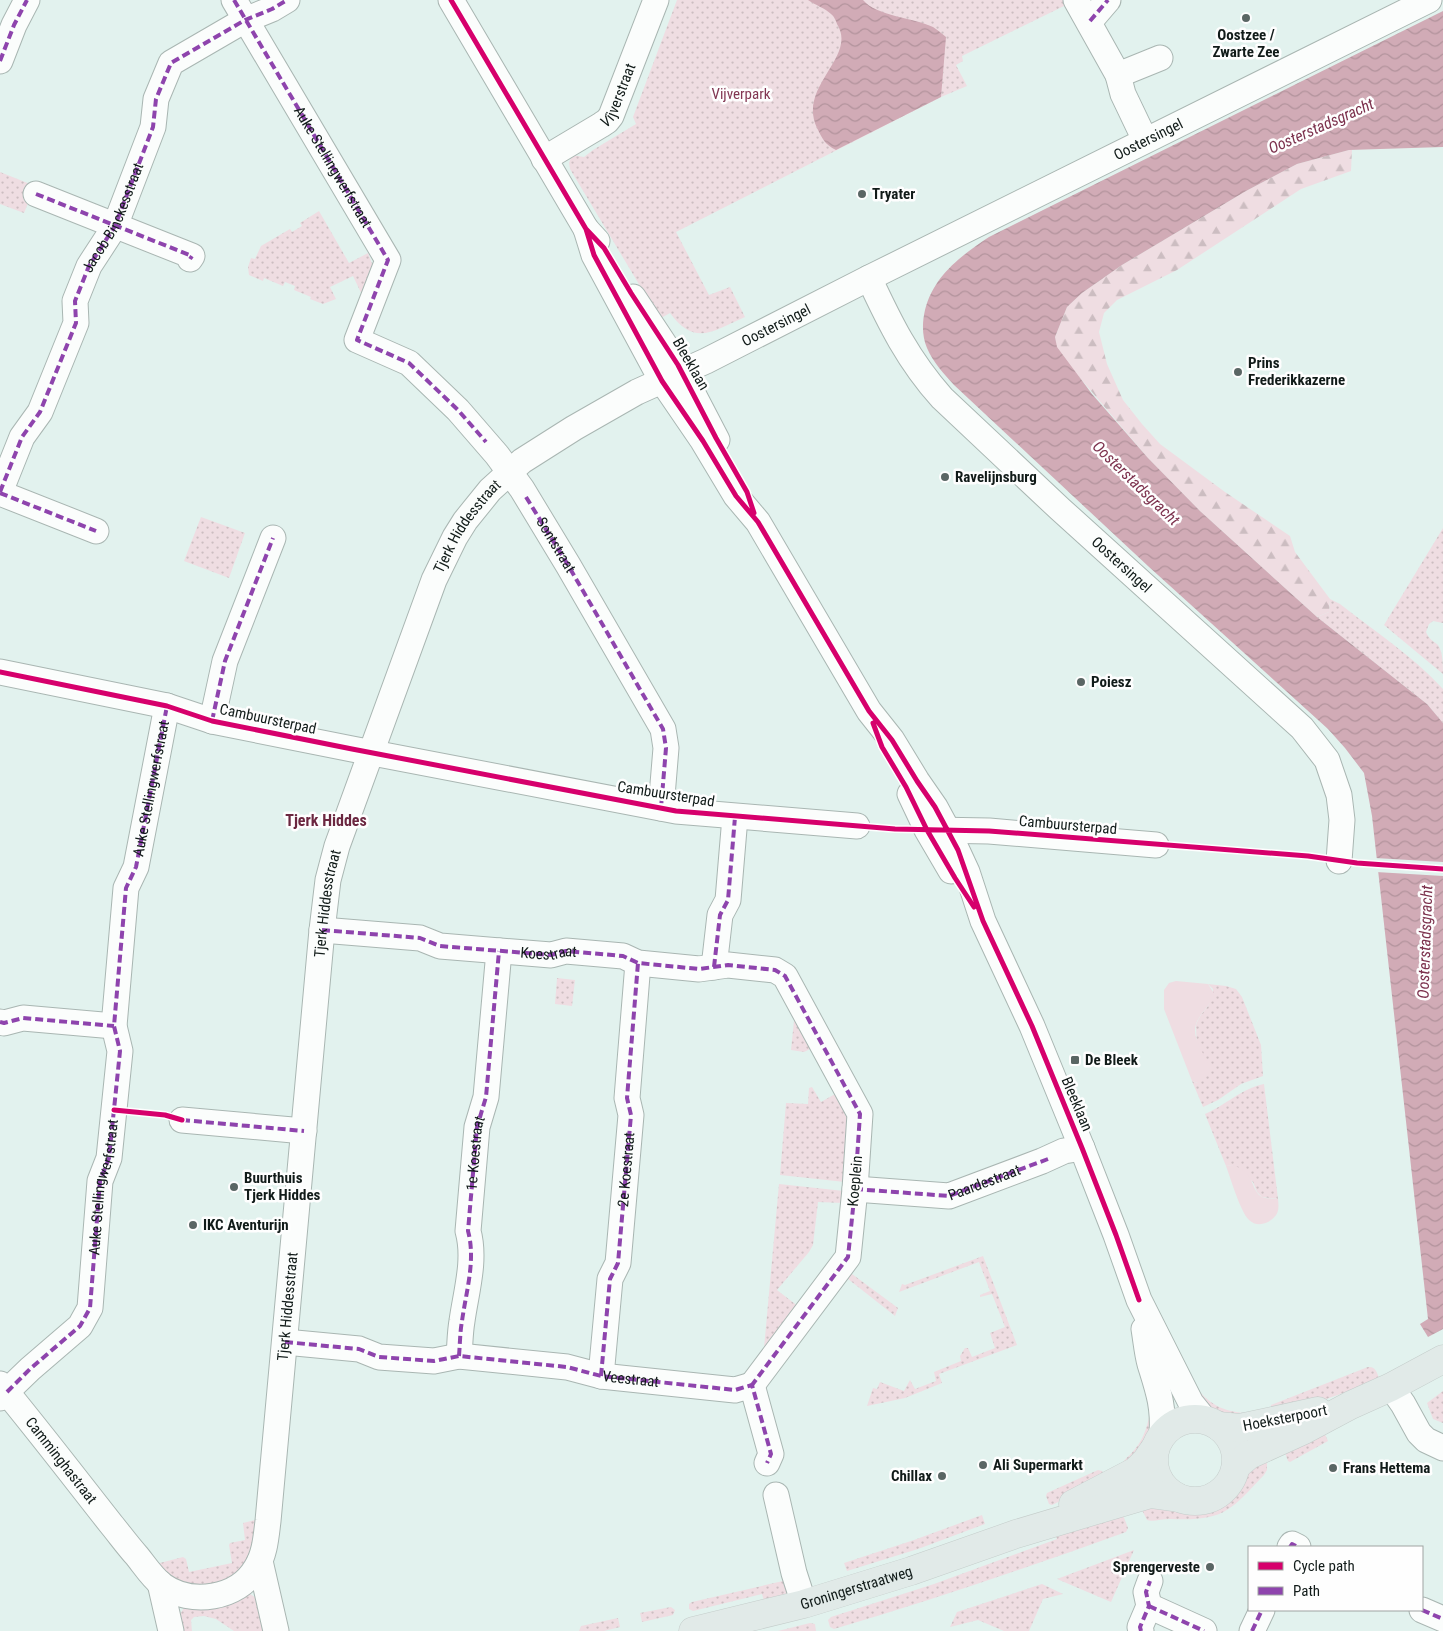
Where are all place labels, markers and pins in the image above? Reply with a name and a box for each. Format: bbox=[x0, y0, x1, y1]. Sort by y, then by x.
marker: Oostzee / Zwarte Zee bbox=[1240, 12, 1252, 24]
place label: Oostzee / Zwarte Zee bbox=[1212, 26, 1280, 61]
place label: Tryater bbox=[872, 185, 915, 203]
marker: Tryater bbox=[856, 188, 868, 200]
place label: Prins Frederikkazerne bbox=[1248, 354, 1345, 389]
marker: Prins Frederikkazerne bbox=[1232, 366, 1244, 378]
place label: Ravelijnsburg bbox=[955, 468, 1037, 486]
marker: Ravelijnsburg bbox=[939, 471, 951, 483]
place label: Poiesz bbox=[1091, 673, 1132, 691]
marker: Poiesz bbox=[1075, 676, 1087, 688]
place label: De Bleek bbox=[1085, 1051, 1139, 1069]
marker: De Bleek bbox=[1069, 1054, 1081, 1066]
place label: Buurthuis Tjerk Hiddes bbox=[244, 1169, 321, 1204]
marker: Buurthuis Tjerk Hiddes bbox=[228, 1181, 240, 1193]
place label: IKC Aventurijn bbox=[203, 1216, 289, 1234]
marker: IKC Aventurijn bbox=[187, 1219, 199, 1231]
place label: Ali Supermarkt bbox=[993, 1456, 1083, 1474]
marker: Ali Supermarkt bbox=[977, 1459, 989, 1471]
place label: Frans Hettema bbox=[1343, 1459, 1430, 1477]
marker: Frans Hettema bbox=[1327, 1462, 1339, 1474]
place label: Chillax bbox=[891, 1467, 932, 1485]
marker: Chillax bbox=[936, 1470, 948, 1482]
place label: Sprengerveste bbox=[1113, 1558, 1200, 1576]
marker: Sprengerveste bbox=[1204, 1561, 1216, 1573]

